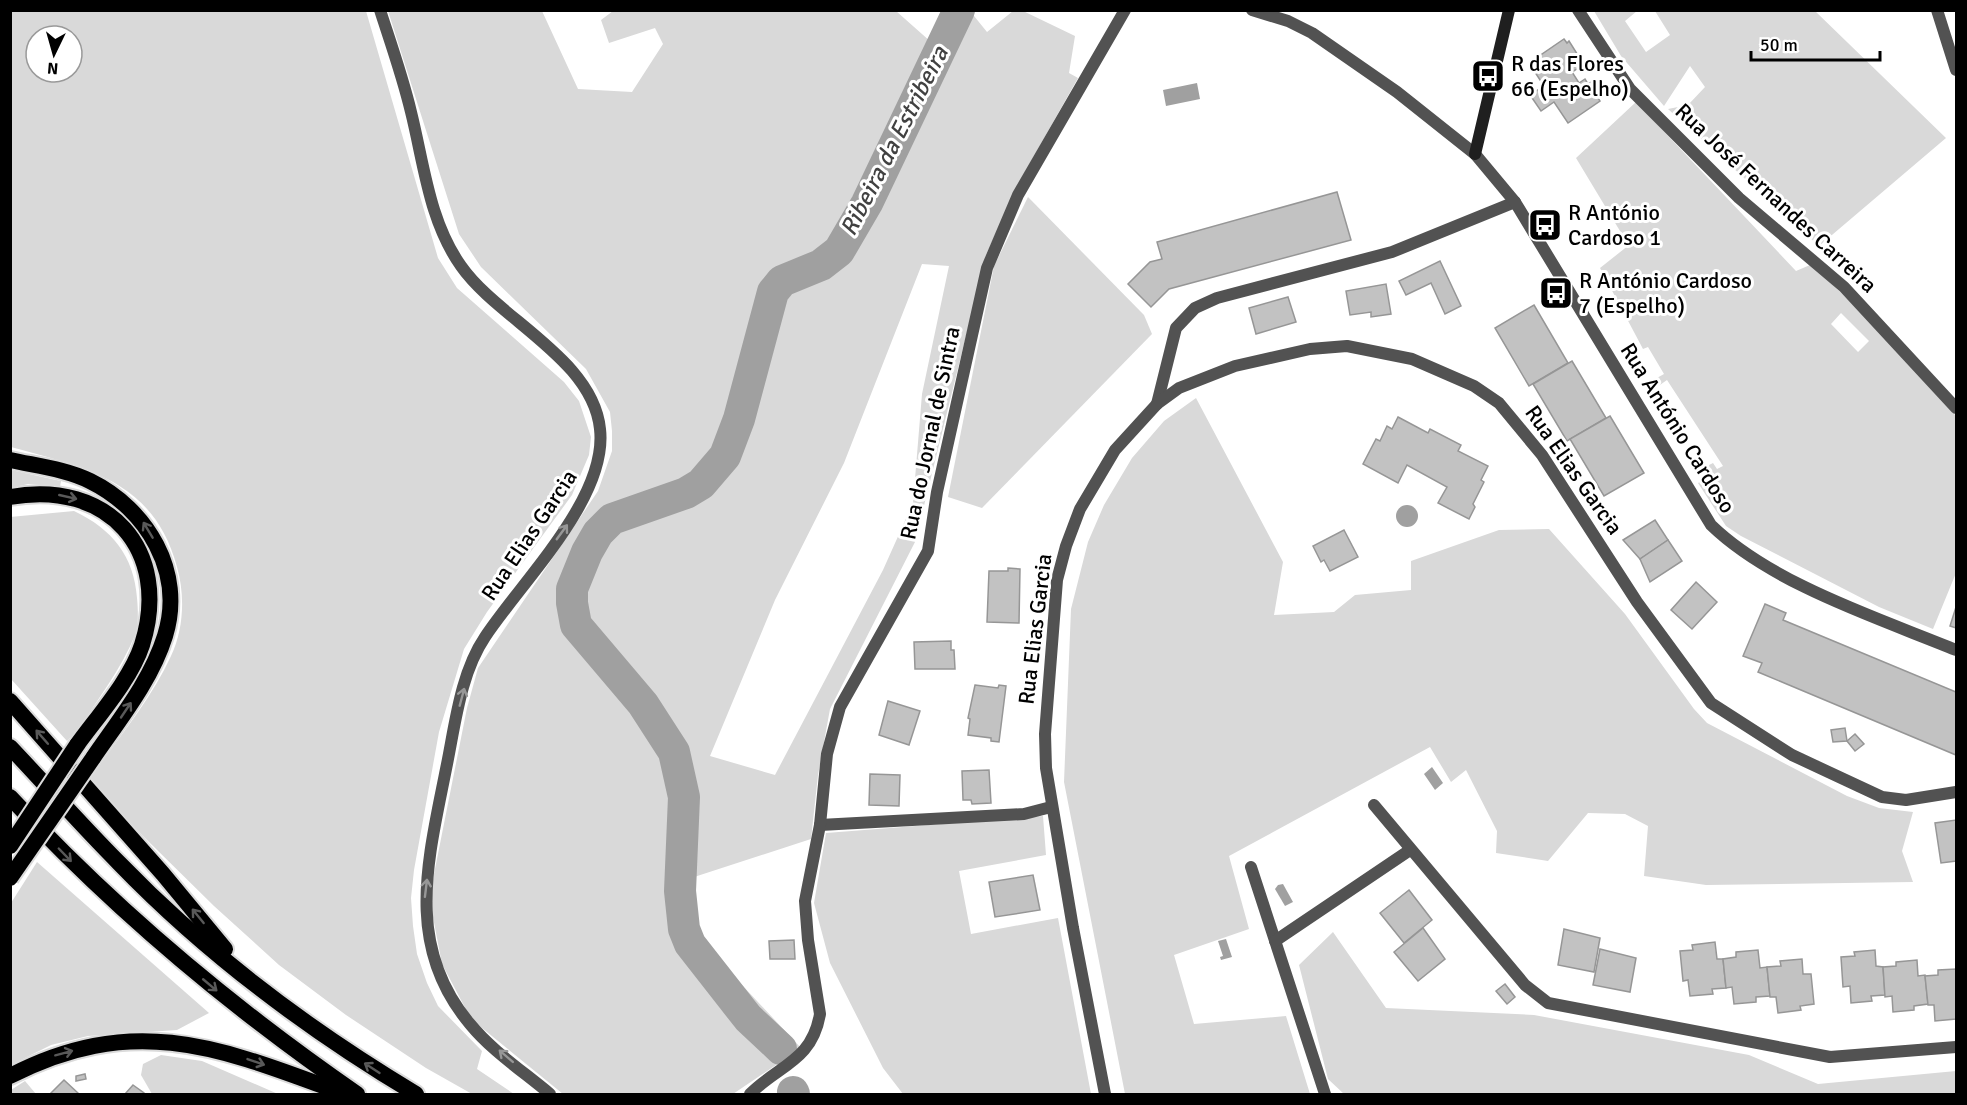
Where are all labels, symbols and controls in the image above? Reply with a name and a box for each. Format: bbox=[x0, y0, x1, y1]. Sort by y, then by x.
north arrow bbox=[24, 24, 84, 84]
scale bar bbox=[1751, 24, 1880, 62]
text: 50 m bbox=[1760, 34, 1798, 56]
water label: Ribeira da Estribeira bbox=[833, 41, 955, 241]
place label: R das Flores 66 (Espelho) bbox=[1511, 50, 1629, 102]
text: N bbox=[46, 57, 59, 78]
bus stop icon: R das Flores 66 (Espelho) bbox=[1470, 58, 1506, 94]
street label: Rua José Fernandes Carreira bbox=[1670, 97, 1882, 299]
place label: R António Cardoso 1 bbox=[1568, 199, 1661, 251]
bus stop icon: R António Cardoso 1 bbox=[1527, 207, 1563, 243]
place label: R António Cardoso 7 (Espelho) bbox=[1579, 267, 1752, 319]
bus stop icon: R António Cardoso 7 (Espelho) bbox=[1538, 275, 1574, 311]
street label: Rua do Jornal de Sintra bbox=[894, 324, 966, 542]
street label: Rua António Cardoso bbox=[1615, 338, 1741, 518]
street label: Rua Elias Garcia bbox=[1519, 400, 1629, 540]
street label: Rua Elias Garcia bbox=[475, 465, 583, 605]
one-way arrow bbox=[59, 491, 78, 503]
one-way arrow bbox=[142, 522, 154, 539]
one-way arrow bbox=[556, 524, 568, 540]
street label: Rua Elias Garcia bbox=[1012, 552, 1058, 706]
one-way arrow bbox=[457, 688, 468, 707]
one-way arrow bbox=[120, 702, 132, 718]
one-way arrow bbox=[35, 730, 49, 745]
one-way arrow bbox=[57, 848, 72, 863]
one-way arrow bbox=[421, 879, 432, 899]
one-way arrow bbox=[191, 908, 204, 924]
one-way arrow bbox=[202, 978, 217, 992]
one-way arrow bbox=[54, 1047, 73, 1059]
one-way arrow bbox=[499, 1049, 514, 1063]
one-way arrow bbox=[246, 1057, 264, 1068]
one-way arrow bbox=[365, 1062, 381, 1074]

